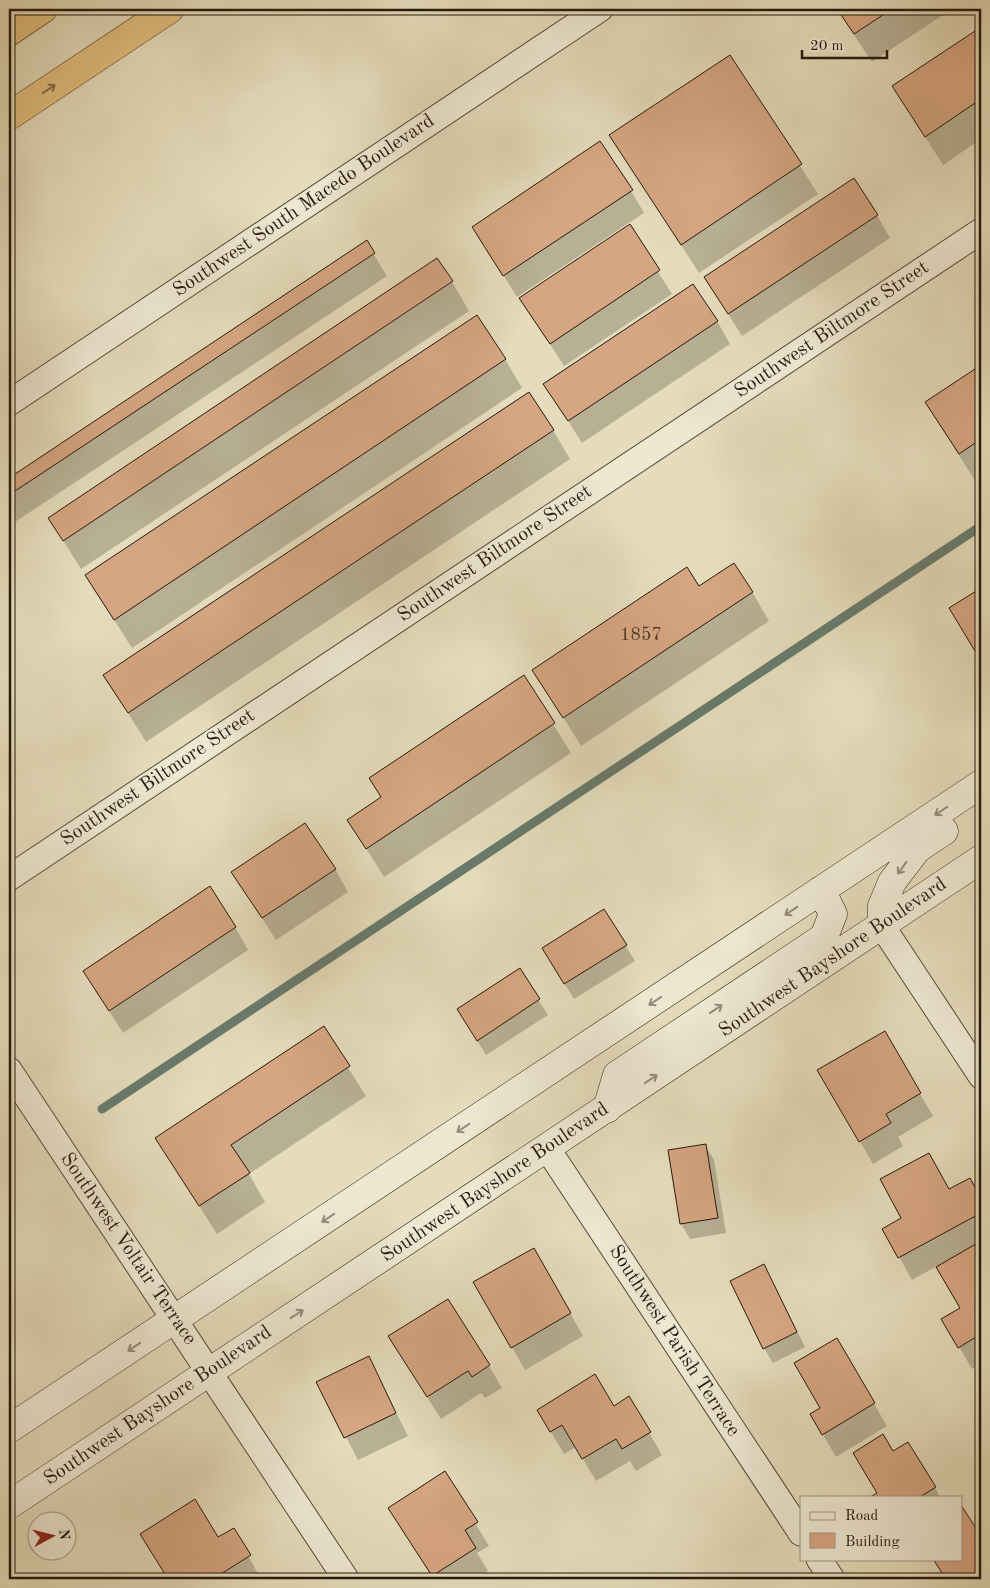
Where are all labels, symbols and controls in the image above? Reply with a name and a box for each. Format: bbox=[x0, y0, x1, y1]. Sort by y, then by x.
scale bar bbox=[802, 28, 888, 60]
text: 20 m bbox=[810, 39, 844, 54]
one-way arrow bbox=[42, 84, 56, 94]
street label: Southwest South Macedo Boulevard bbox=[170, 111, 438, 301]
street label: Southwest Biltmore Street bbox=[731, 258, 933, 402]
street label: Southwest Biltmore Street bbox=[394, 482, 596, 626]
house number: 1857 bbox=[620, 626, 662, 644]
street label: Southwest Biltmore Street bbox=[57, 706, 259, 850]
one-way arrow bbox=[934, 806, 948, 816]
one-way arrow bbox=[897, 861, 907, 875]
street label: Southwest Bayshore Boulevard bbox=[716, 874, 950, 1042]
one-way arrow bbox=[784, 906, 798, 916]
one-way arrow bbox=[649, 996, 663, 1006]
one-way arrow bbox=[709, 1004, 723, 1014]
one-way arrow bbox=[644, 1074, 658, 1084]
street label: Southwest Bayshore Boulevard bbox=[378, 1099, 612, 1267]
one-way arrow bbox=[456, 1123, 470, 1133]
street label: Southwest Voltair Terrace bbox=[56, 1149, 200, 1349]
one-way arrow bbox=[321, 1213, 335, 1223]
street label: Southwest Parish Terrace bbox=[605, 1242, 743, 1440]
one-way arrow bbox=[290, 1309, 304, 1319]
street label: Southwest Bayshore Boulevard bbox=[41, 1322, 275, 1490]
one-way arrow bbox=[127, 1341, 141, 1352]
legend bbox=[800, 1496, 962, 1560]
text: Road bbox=[845, 1509, 879, 1524]
north arrow bbox=[28, 1510, 78, 1560]
text: N bbox=[56, 1528, 72, 1541]
text: Building bbox=[845, 1535, 900, 1550]

